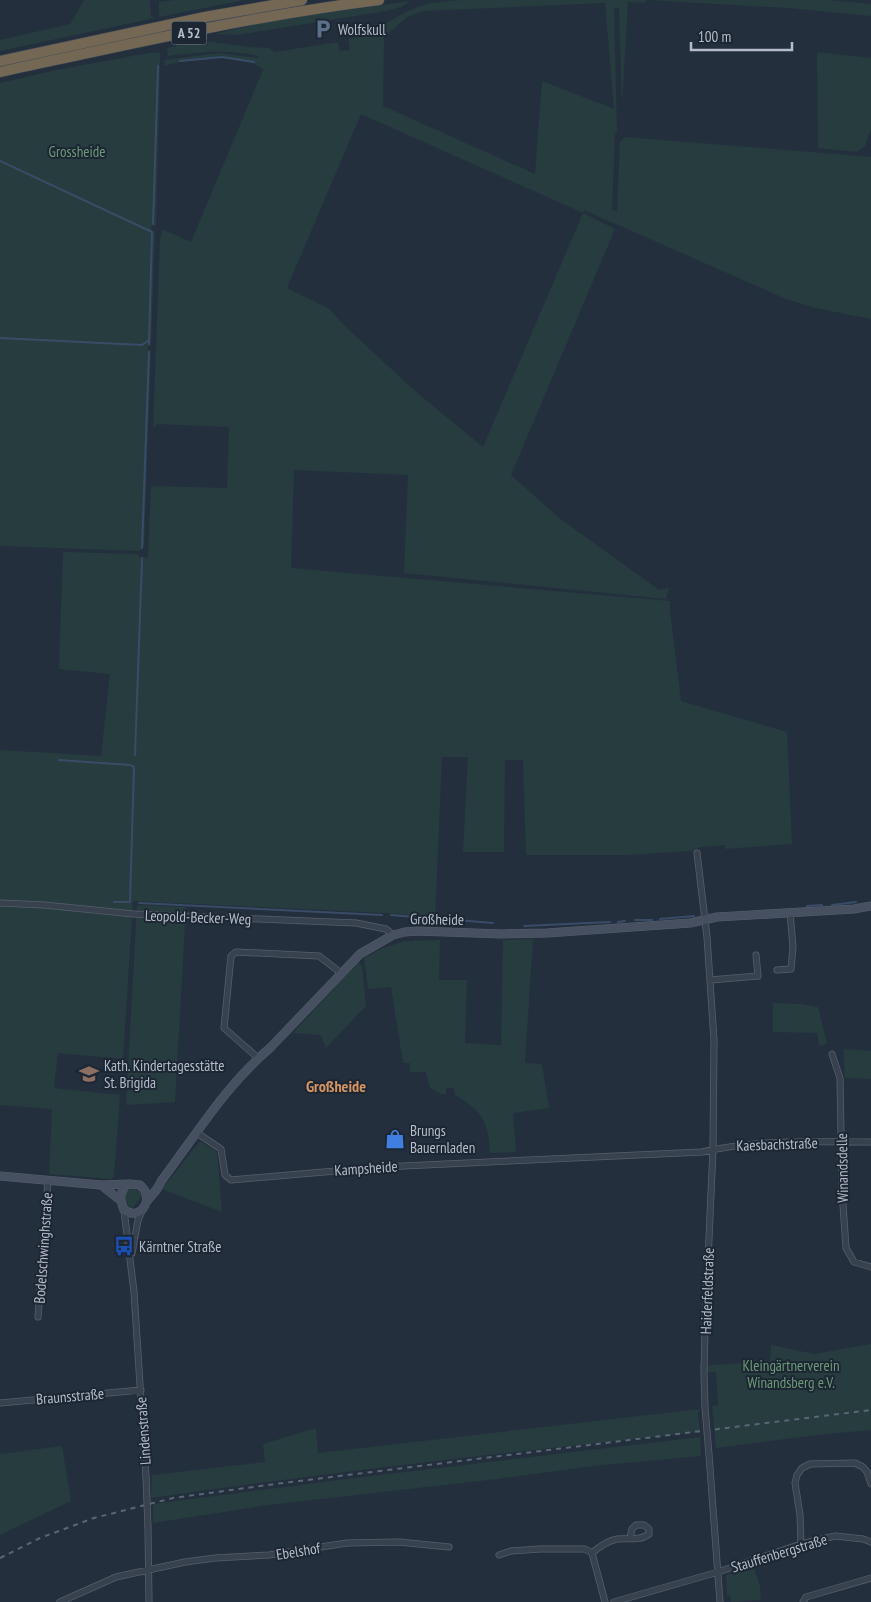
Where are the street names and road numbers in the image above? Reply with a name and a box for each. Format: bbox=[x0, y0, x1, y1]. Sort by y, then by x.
road number: A 52 bbox=[172, 22, 206, 44]
street label: Leopold-Becker-Weg bbox=[145, 906, 251, 928]
street label: Großheide bbox=[410, 909, 464, 929]
street label: Kaesbachstraße bbox=[736, 1133, 818, 1155]
street label: Winandsdelle bbox=[832, 1133, 852, 1203]
street label: Kampsheide bbox=[334, 1156, 398, 1180]
street label: Bodelschwinghstraße bbox=[30, 1192, 56, 1304]
street label: Haiderfeldstraße bbox=[696, 1247, 718, 1335]
street label: Braunsstraße bbox=[35, 1384, 105, 1408]
street label: Lindenstraße bbox=[131, 1396, 155, 1466]
street label: Stauffenbergstraße bbox=[729, 1529, 829, 1577]
street label: Ebelshof bbox=[275, 1538, 323, 1564]

